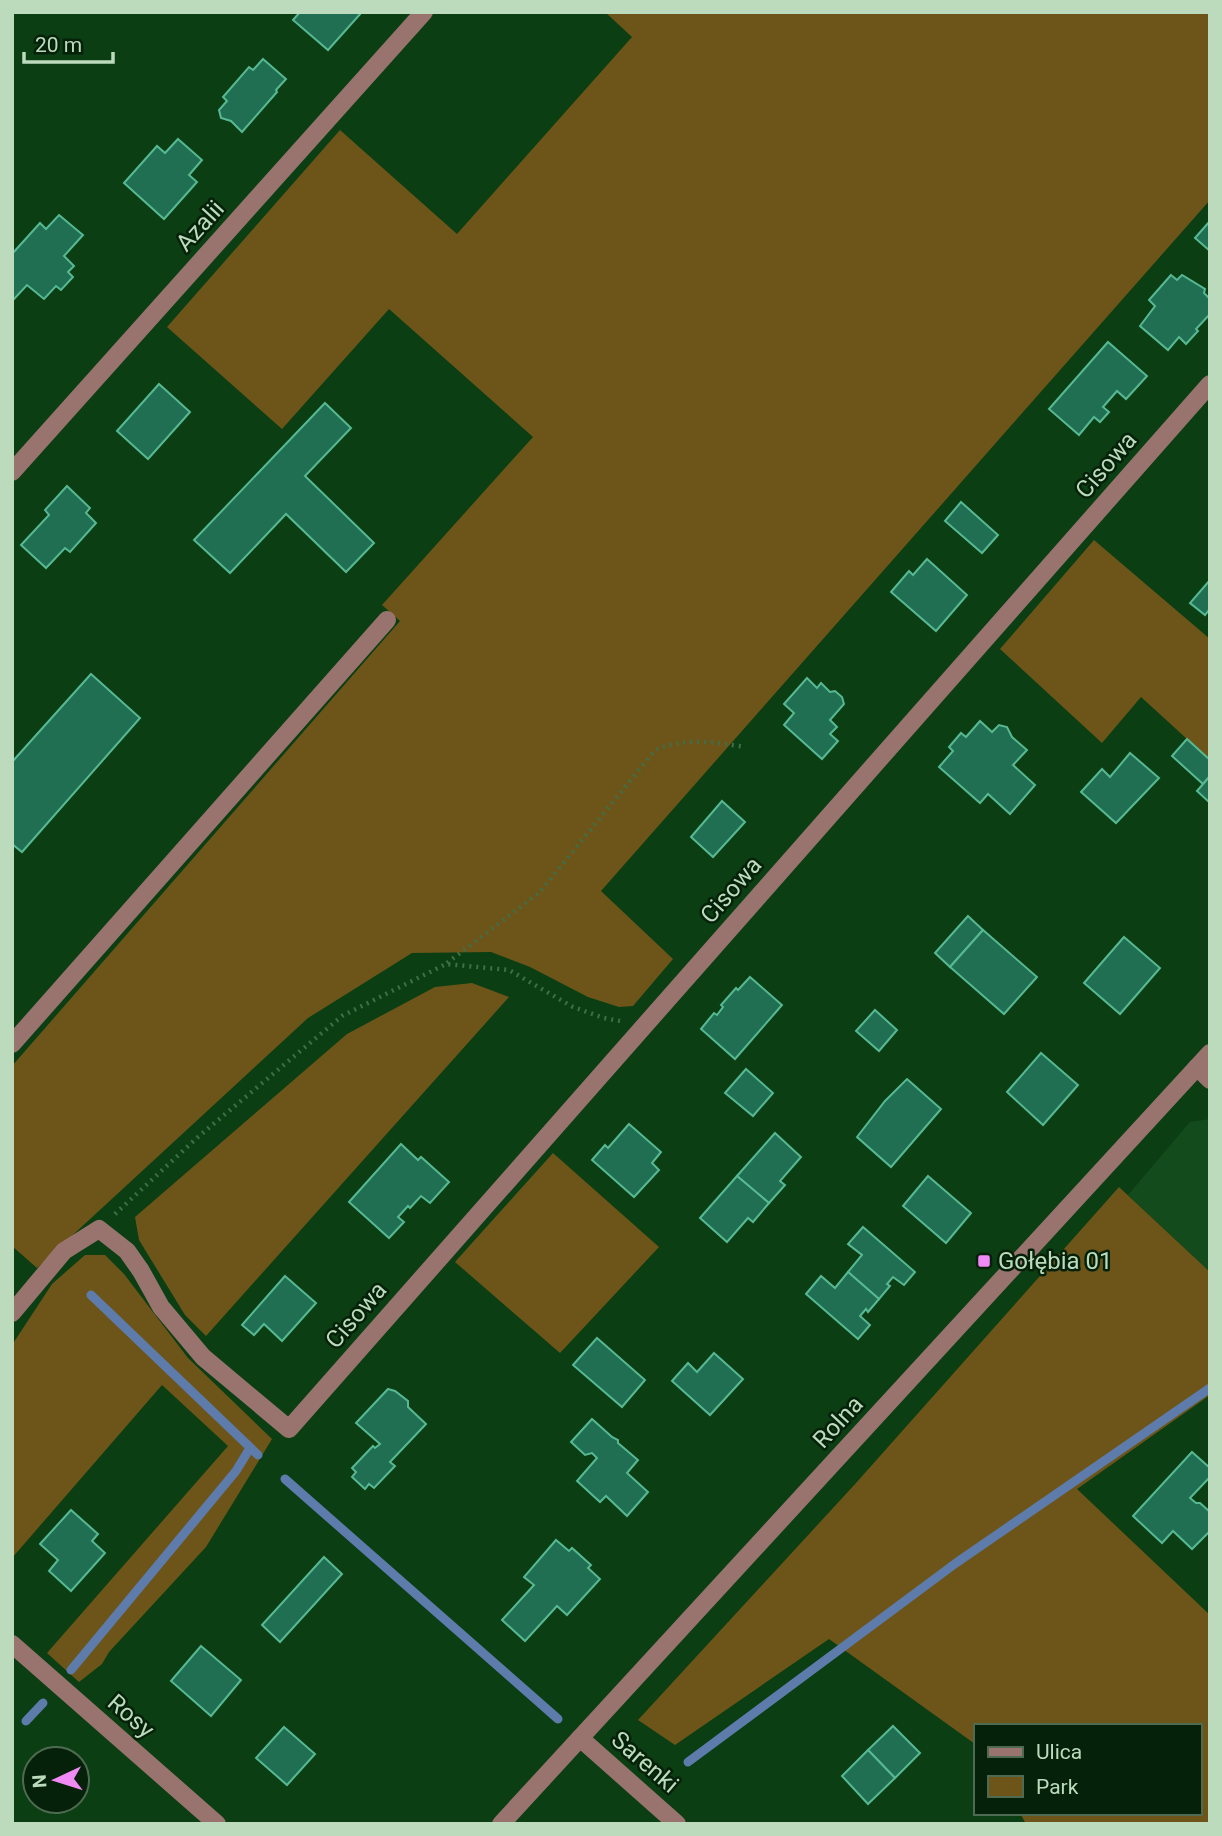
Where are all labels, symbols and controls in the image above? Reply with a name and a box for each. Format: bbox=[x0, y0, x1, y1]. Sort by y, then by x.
scale bar bbox=[24, 21, 114, 65]
text: 20 m bbox=[35, 33, 82, 57]
street label: Azalii bbox=[170, 195, 230, 257]
street label: Cisowa bbox=[1070, 426, 1142, 504]
street label: Cisowa bbox=[695, 851, 767, 929]
place label: Gołębia 01 bbox=[998, 1247, 1113, 1275]
marker: Gołębia 01 bbox=[976, 1253, 992, 1269]
street label: Cisowa bbox=[320, 1276, 392, 1354]
street label: Rolna bbox=[807, 1390, 869, 1454]
street label: Rosy bbox=[102, 1688, 160, 1744]
legend bbox=[974, 1724, 1201, 1815]
street label: Sarenki bbox=[606, 1725, 684, 1799]
text: Ulica bbox=[1036, 1740, 1082, 1764]
north arrow bbox=[21, 1745, 91, 1815]
text: N bbox=[28, 1774, 51, 1789]
text: Park bbox=[1036, 1775, 1079, 1799]

